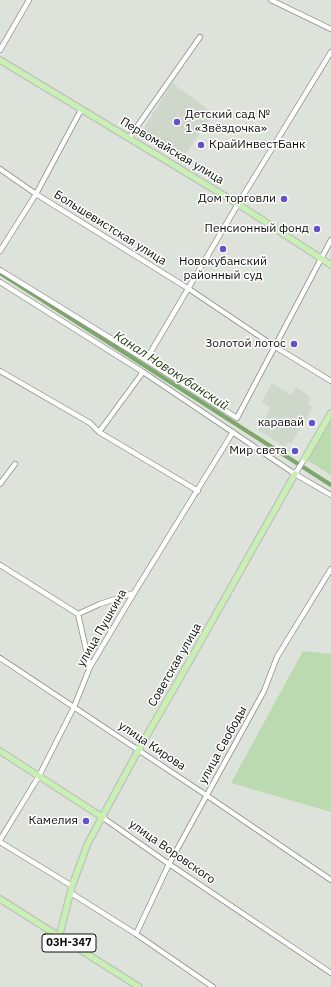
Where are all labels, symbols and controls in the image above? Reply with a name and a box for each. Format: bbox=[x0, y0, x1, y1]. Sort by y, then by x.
place label: Детский сад № 1 «Звёздочка» bbox=[185, 108, 270, 136]
street label: Первомайская улица bbox=[117, 114, 227, 188]
marker: Детский сад № 1 «Звёздочка» bbox=[172, 117, 182, 127]
place label: КрайИнвестБанк bbox=[209, 138, 306, 152]
marker: КрайИнвестБанк bbox=[196, 140, 206, 150]
street label: Большевистская улица bbox=[51, 187, 169, 269]
place label: Дом торговли bbox=[198, 192, 276, 206]
marker: Дом торговли bbox=[279, 194, 289, 204]
place label: Пенсионный фонд bbox=[205, 222, 309, 236]
marker: Пенсионный фонд bbox=[312, 224, 322, 234]
marker: Новокубанский районный суд bbox=[218, 244, 228, 254]
place label: Новокубанский районный суд bbox=[179, 255, 267, 283]
water label: Канал Новокубанский bbox=[111, 328, 231, 414]
place label: Золотой лотос bbox=[205, 337, 286, 351]
marker: Золотой лотос bbox=[289, 339, 299, 349]
place label: каравай bbox=[258, 416, 304, 430]
marker: каравай bbox=[307, 418, 317, 428]
place label: Мир света bbox=[229, 444, 287, 458]
marker: Мир света bbox=[290, 446, 300, 456]
street label: улица Пушкина bbox=[74, 587, 130, 669]
street label: Советская улица bbox=[145, 621, 205, 709]
street label: улица Свободы bbox=[196, 704, 250, 786]
street label: улица Кирова bbox=[116, 718, 188, 774]
place label: Камелия bbox=[29, 814, 78, 828]
marker: Камелия bbox=[81, 816, 91, 826]
street label: улица Воровского bbox=[126, 817, 218, 887]
road number: 03Н-347 bbox=[42, 934, 96, 952]

